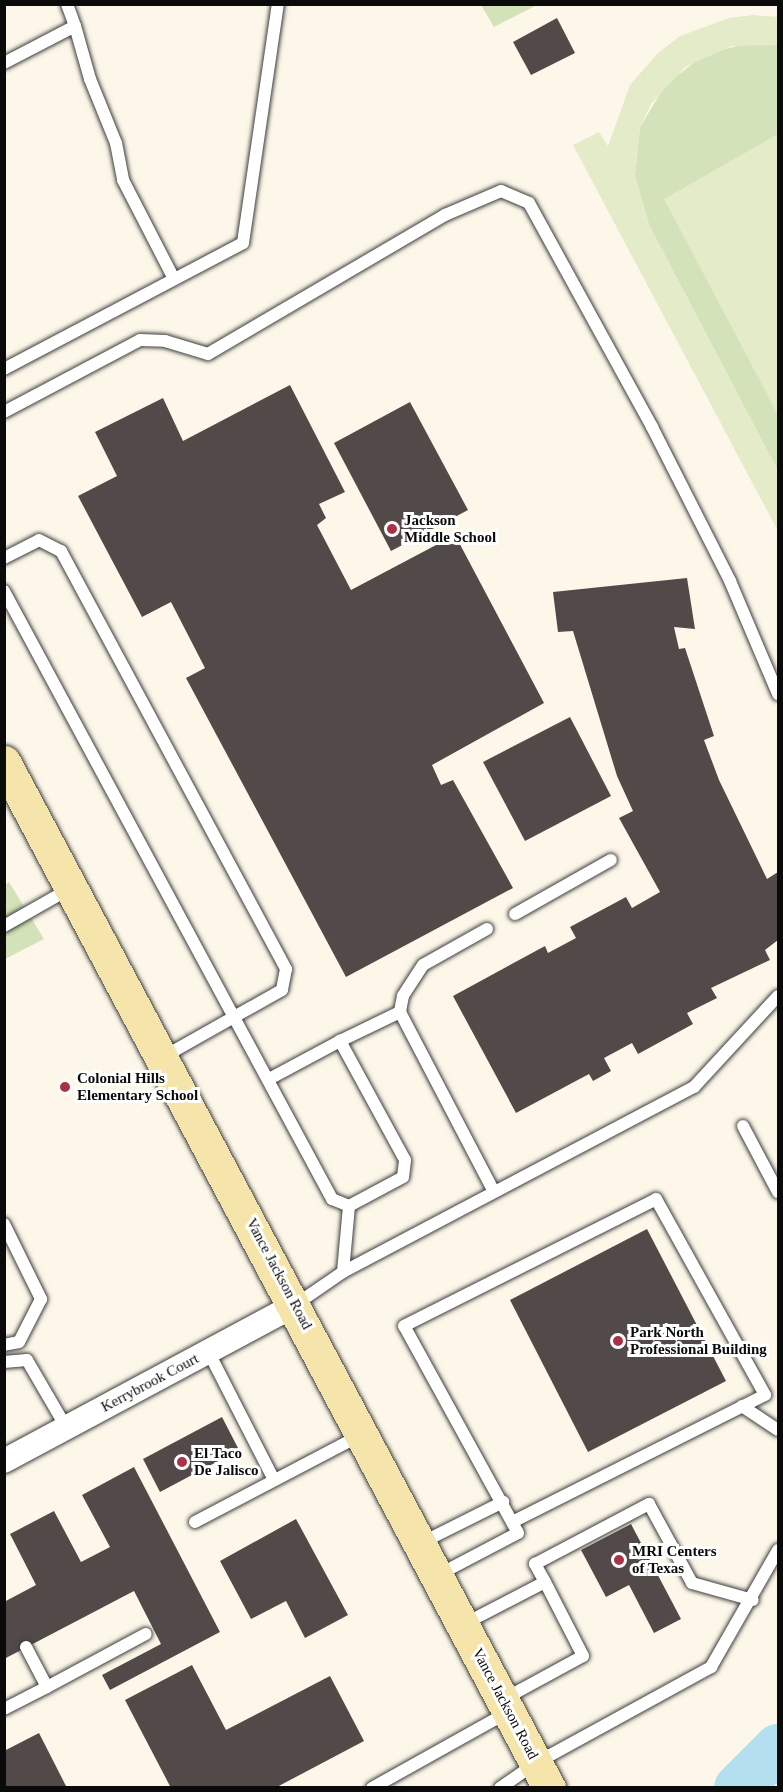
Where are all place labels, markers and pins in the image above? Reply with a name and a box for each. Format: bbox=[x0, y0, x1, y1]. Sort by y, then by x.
place label: Jackson Middle School bbox=[404, 511, 496, 546]
marker: Jackson Middle School bbox=[385, 522, 399, 536]
place label: Colonial Hills Elementary School bbox=[77, 1069, 198, 1104]
marker: Colonial Hills Elementary School bbox=[58, 1080, 72, 1094]
place label: Park North Professional Building bbox=[630, 1323, 767, 1358]
marker: Park North Professional Building bbox=[611, 1334, 625, 1348]
place label: El Taco De Jalisco bbox=[194, 1444, 259, 1479]
marker: El Taco De Jalisco bbox=[175, 1455, 189, 1469]
place label: MRI Centers of Texas bbox=[632, 1542, 717, 1577]
marker: MRI Centers of Texas bbox=[610, 1551, 628, 1569]

